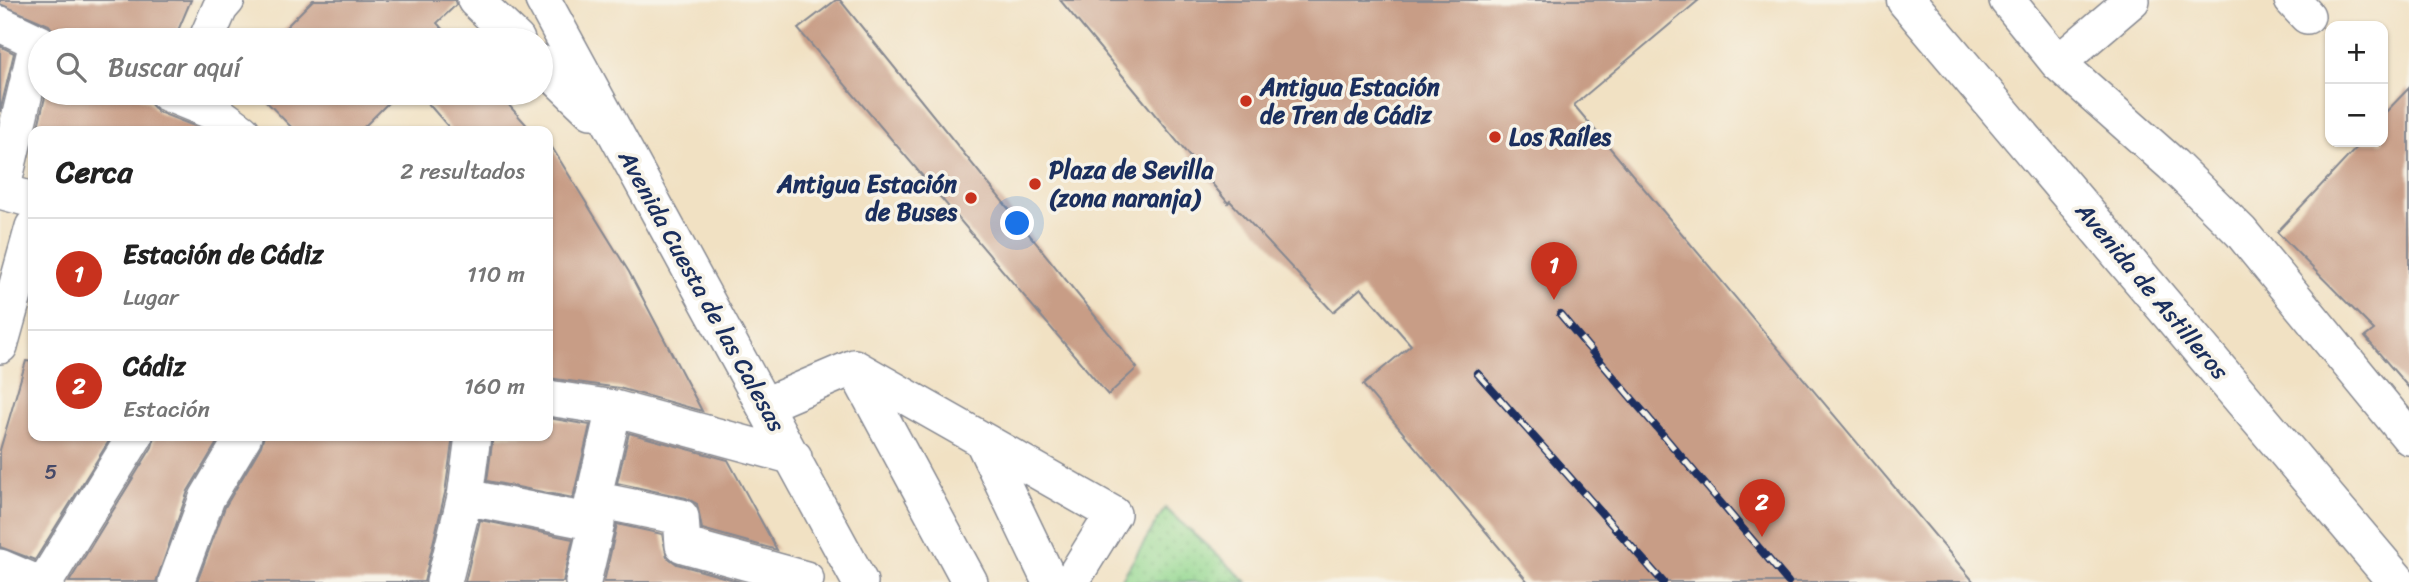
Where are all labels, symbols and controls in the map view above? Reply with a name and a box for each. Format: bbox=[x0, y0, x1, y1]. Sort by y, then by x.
map controls bbox=[2325, 21, 2388, 147]
button: + bbox=[2325, 21, 2388, 84]
search box bbox=[28, 28, 553, 105]
text: Buscar aquí bbox=[108, 44, 241, 90]
icon: search bbox=[52, 48, 90, 86]
place label: Antigua Estación de Tren de Cádiz bbox=[1259, 66, 1440, 136]
button: − bbox=[2325, 84, 2388, 147]
marker: Antigua Estación de Tren de Cádiz bbox=[1238, 93, 1254, 109]
place label: Los Raíles bbox=[1509, 116, 1612, 158]
marker: Los Raíles bbox=[1487, 129, 1503, 145]
street label: Avenida Cuesta de las Calesas bbox=[606, 141, 797, 440]
text: Cerca bbox=[56, 145, 132, 199]
place label: Plaza de Sevilla (zona naranja) bbox=[1049, 149, 1214, 219]
text: 2 resultados bbox=[400, 151, 525, 192]
place label: Antigua Estación de Buses bbox=[776, 163, 958, 233]
marker: Plaza de Sevilla (zona naranja) bbox=[1027, 176, 1043, 192]
marker: Antigua Estación de Buses bbox=[963, 190, 979, 206]
street label: Avenida de Astilleros bbox=[2064, 192, 2240, 390]
your location bbox=[1000, 206, 1034, 240]
text: Estación de Cádiz bbox=[123, 231, 323, 277]
pin: 1 bbox=[1531, 242, 1577, 300]
text: 1 bbox=[74, 254, 84, 295]
text: 110 m bbox=[467, 254, 525, 295]
text: Lugar bbox=[123, 277, 179, 318]
text: Cádiz bbox=[123, 343, 186, 389]
text: 2 bbox=[72, 366, 86, 407]
text: 160 m bbox=[464, 366, 525, 407]
text: Estación bbox=[123, 389, 210, 430]
house number: 5 bbox=[45, 453, 58, 491]
pin: 2 bbox=[1739, 479, 1785, 537]

